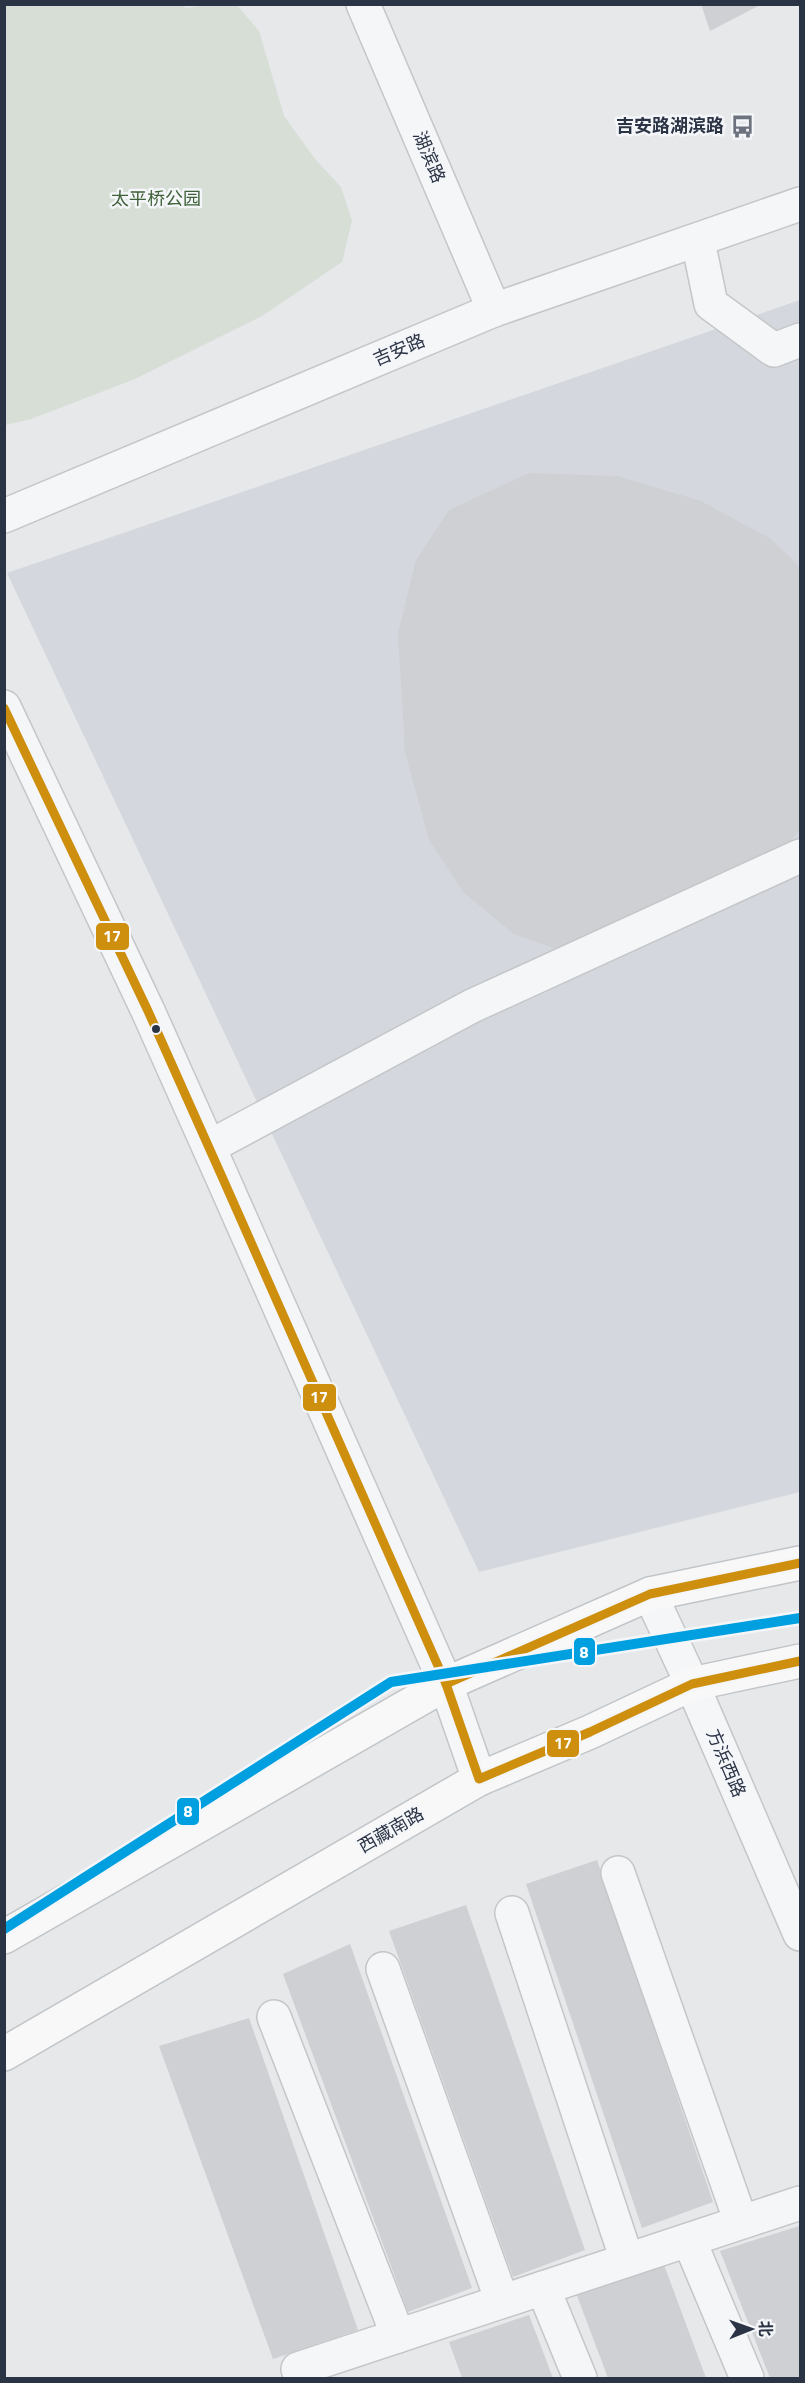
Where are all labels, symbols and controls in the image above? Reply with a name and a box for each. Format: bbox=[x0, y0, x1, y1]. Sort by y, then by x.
place label: 吉安路湖滨路 bbox=[616, 112, 724, 139]
bus stop icon: 吉安路湖滨路 bbox=[729, 113, 755, 139]
street label: 湖滨路 bbox=[406, 127, 452, 187]
park label: 太平桥公园 bbox=[111, 185, 201, 212]
street label: 吉安路 bbox=[369, 327, 429, 373]
line badge: 17 bbox=[95, 922, 130, 951]
text: 17 bbox=[103, 924, 121, 948]
unlabelled marker bbox=[150, 1023, 162, 1035]
line badge: 17 bbox=[302, 1383, 337, 1412]
text: 17 bbox=[310, 1385, 328, 1409]
line badge: 8 bbox=[573, 1637, 596, 1666]
text: 8 bbox=[580, 1640, 589, 1664]
street label: 方浜西路 bbox=[700, 1724, 753, 1801]
line badge: 17 bbox=[546, 1729, 580, 1758]
text: 17 bbox=[554, 1731, 572, 1755]
line badge: 8 bbox=[176, 1797, 200, 1826]
text: 8 bbox=[184, 1799, 193, 1823]
street label: 西藏南路 bbox=[353, 1800, 429, 1859]
north arrow bbox=[721, 2299, 781, 2359]
text: 北 bbox=[754, 2321, 778, 2337]

